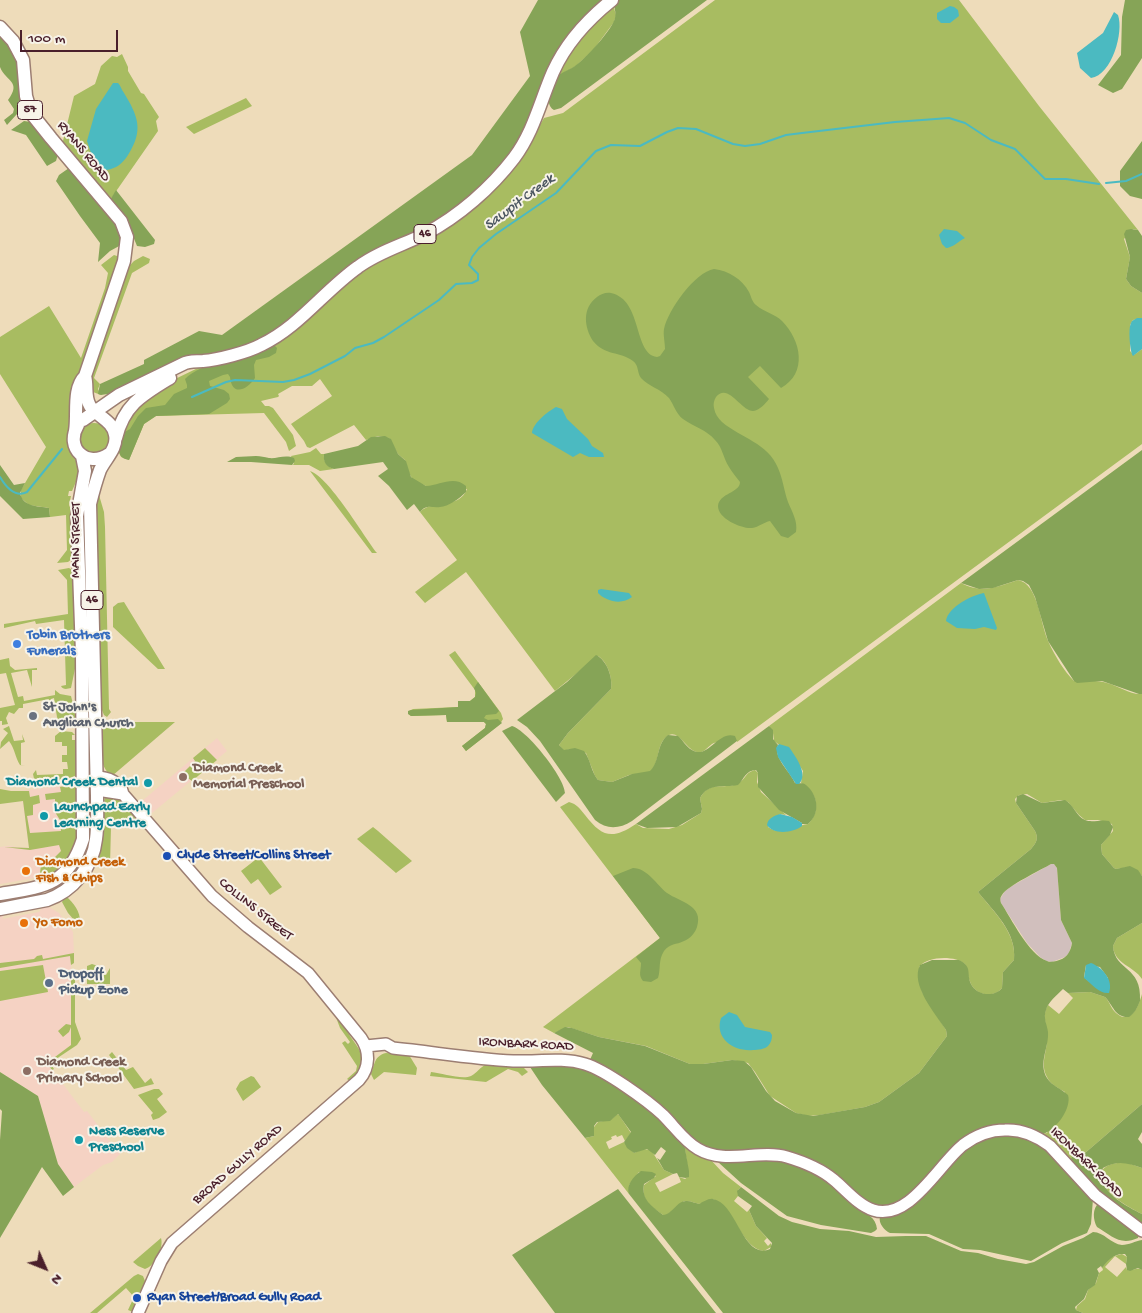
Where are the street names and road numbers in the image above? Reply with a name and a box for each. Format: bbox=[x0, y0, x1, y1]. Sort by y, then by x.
road number: 57 bbox=[18, 100, 42, 120]
street label: RYANS ROAD bbox=[53, 118, 113, 186]
road number: 46 bbox=[414, 224, 436, 243]
street label: MAIN STREET bbox=[69, 502, 85, 578]
road number: 46 bbox=[81, 590, 103, 610]
street label: COLLINS STREET bbox=[214, 875, 296, 945]
street label: IRONBARK ROAD bbox=[478, 1034, 574, 1056]
street label: BROAD GULLY ROAD bbox=[190, 1121, 286, 1209]
street label: IRONBARK ROAD bbox=[1046, 1124, 1126, 1202]

